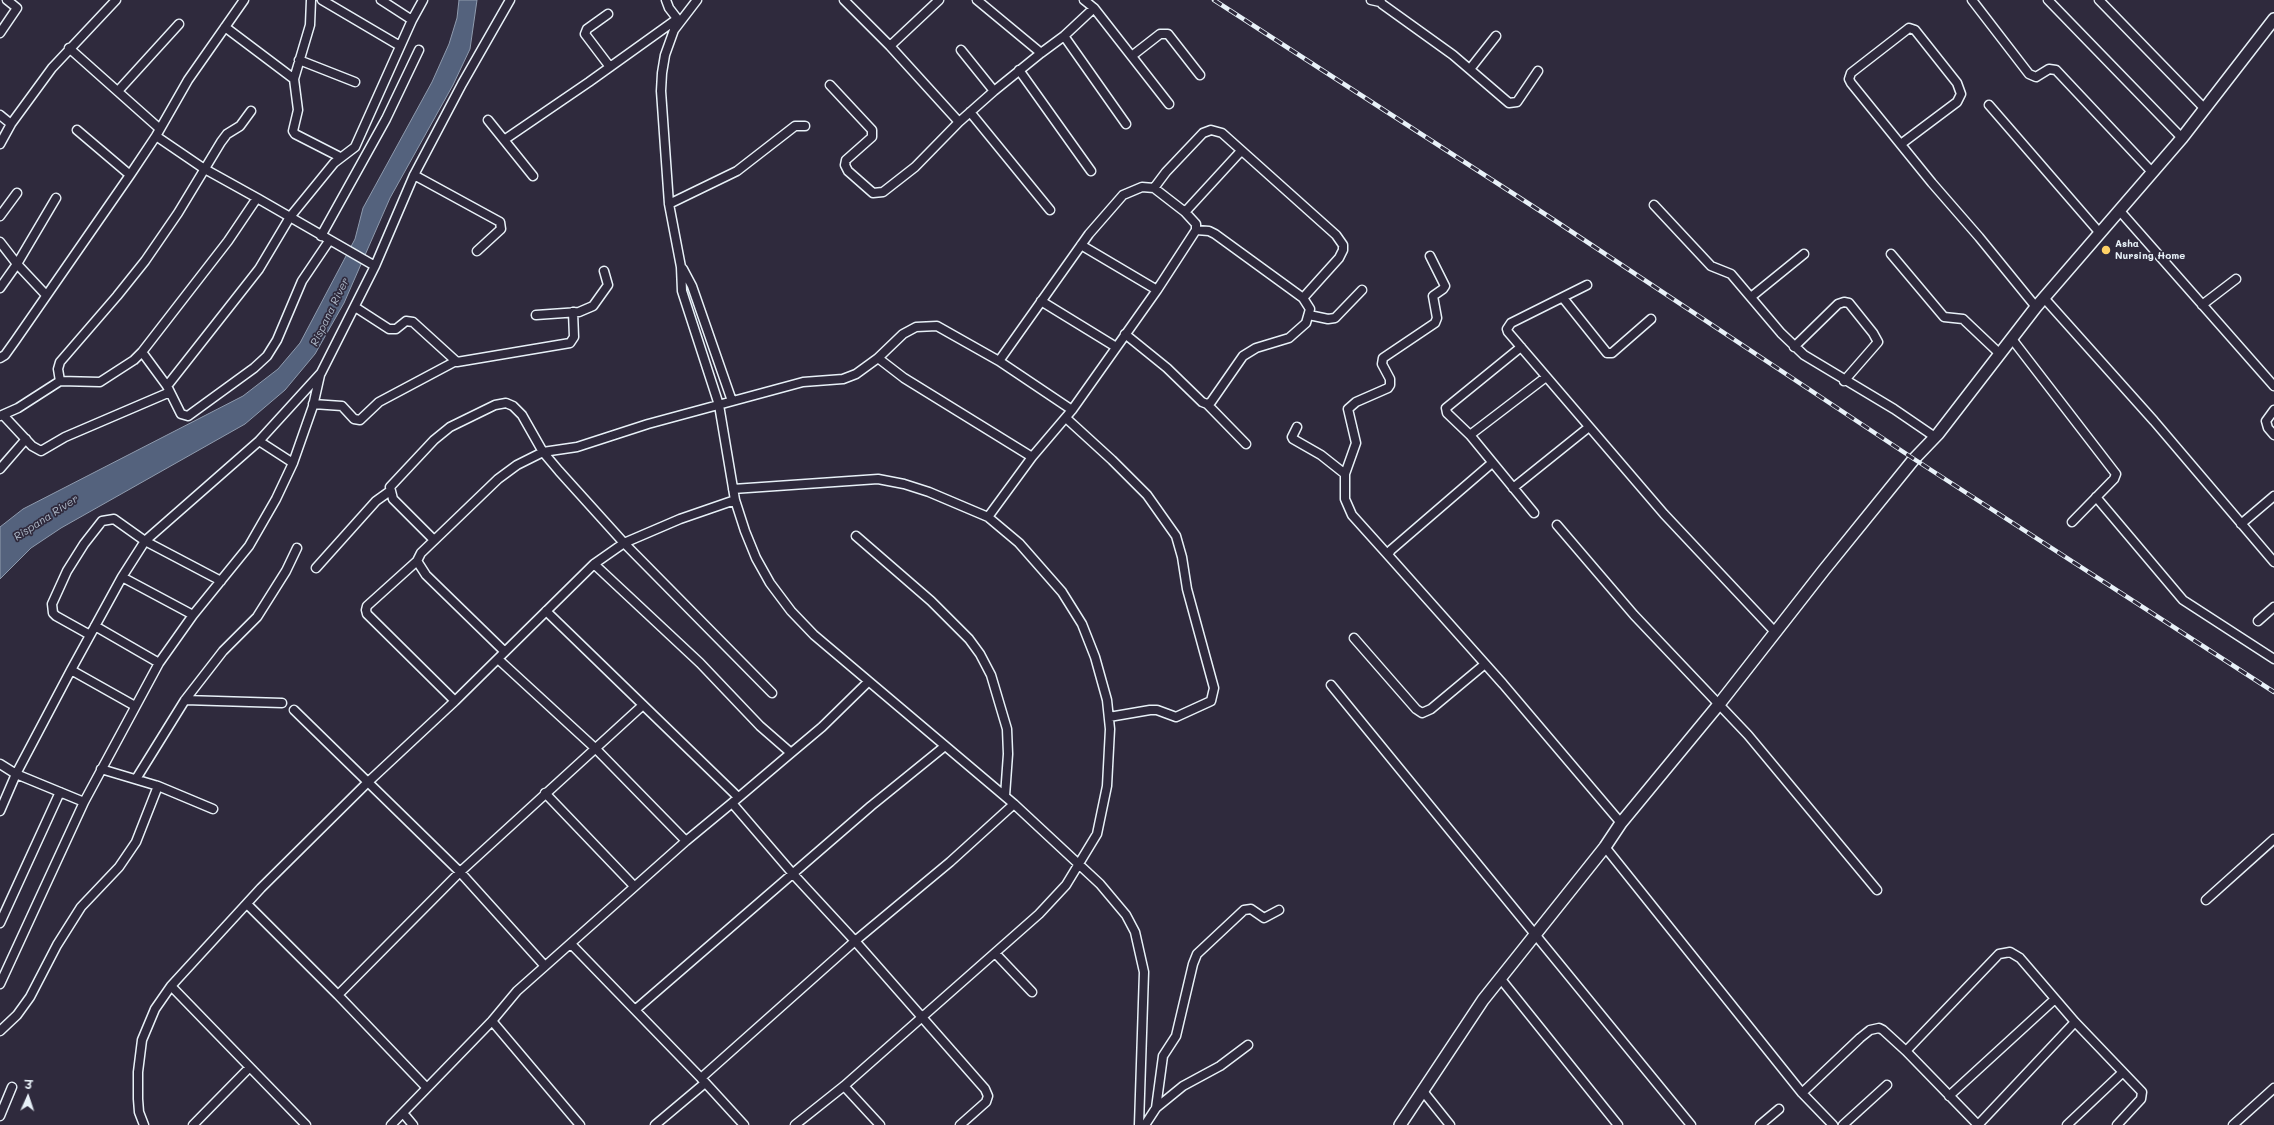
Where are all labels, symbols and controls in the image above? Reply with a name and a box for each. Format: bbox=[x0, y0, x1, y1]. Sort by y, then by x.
place label: Asha Nursing Home bbox=[2115, 238, 2185, 262]
marker: Asha Nursing Home bbox=[2100, 244, 2112, 256]
water label: Rispana River bbox=[308, 276, 352, 348]
water label: Rispana River bbox=[11, 492, 81, 544]
north arrow bbox=[8, 1077, 48, 1117]
text: उ bbox=[25, 1077, 33, 1092]

